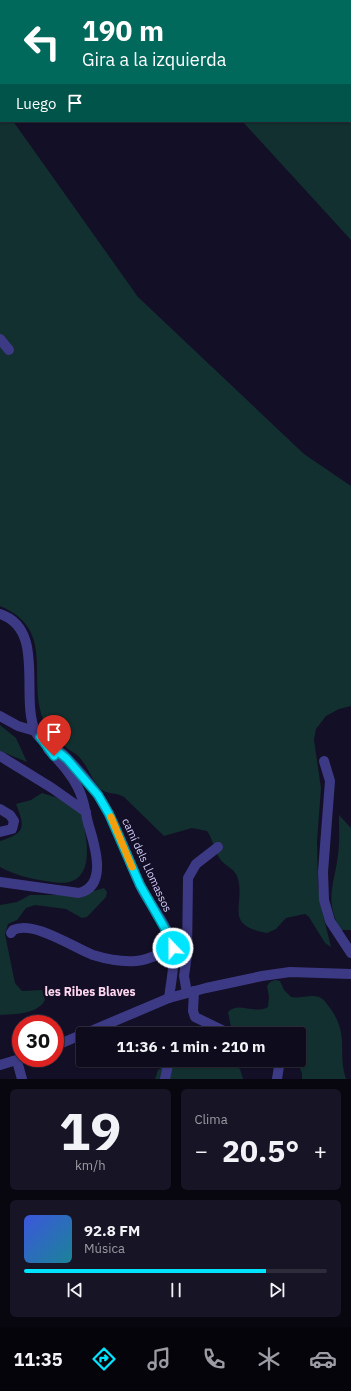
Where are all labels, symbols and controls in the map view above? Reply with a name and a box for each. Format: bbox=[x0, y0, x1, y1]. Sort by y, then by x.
text: 190 m bbox=[82, 12, 164, 49]
icon: left bbox=[16, 16, 68, 68]
text: Gira a la izquierda bbox=[82, 48, 226, 71]
icon: arrive bbox=[64, 92, 86, 114]
text: Luego bbox=[16, 94, 56, 113]
pin bbox=[37, 715, 71, 756]
icon: arrive bbox=[43, 721, 65, 743]
street label: camí dels Llomassos bbox=[119, 816, 175, 914]
position arrow bbox=[152, 927, 194, 969]
district label: les Ribes Blaves bbox=[44, 984, 136, 999]
speed limit sign: 30 bbox=[12, 1015, 64, 1067]
text: 11:36 · 1 min · 210 m bbox=[117, 1037, 265, 1056]
text: 19 bbox=[59, 1097, 121, 1164]
text: Clima bbox=[195, 1111, 228, 1128]
text: 20.5° bbox=[222, 1131, 299, 1170]
text: − bbox=[195, 1136, 208, 1165]
text: + bbox=[314, 1136, 327, 1165]
text: km/h bbox=[75, 1157, 106, 1174]
text: 92.8 FM bbox=[84, 1221, 140, 1240]
text: Música bbox=[84, 1240, 125, 1257]
icon: previous bbox=[64, 1279, 86, 1301]
icon: pause bbox=[165, 1279, 187, 1301]
icon: next bbox=[266, 1279, 288, 1301]
icon: directions bbox=[90, 1345, 118, 1373]
icon: music bbox=[145, 1345, 173, 1373]
icon: phone bbox=[200, 1345, 228, 1373]
icon: climate bbox=[255, 1345, 283, 1373]
icon: car bbox=[309, 1345, 337, 1373]
text: 11:35 bbox=[13, 1348, 63, 1371]

